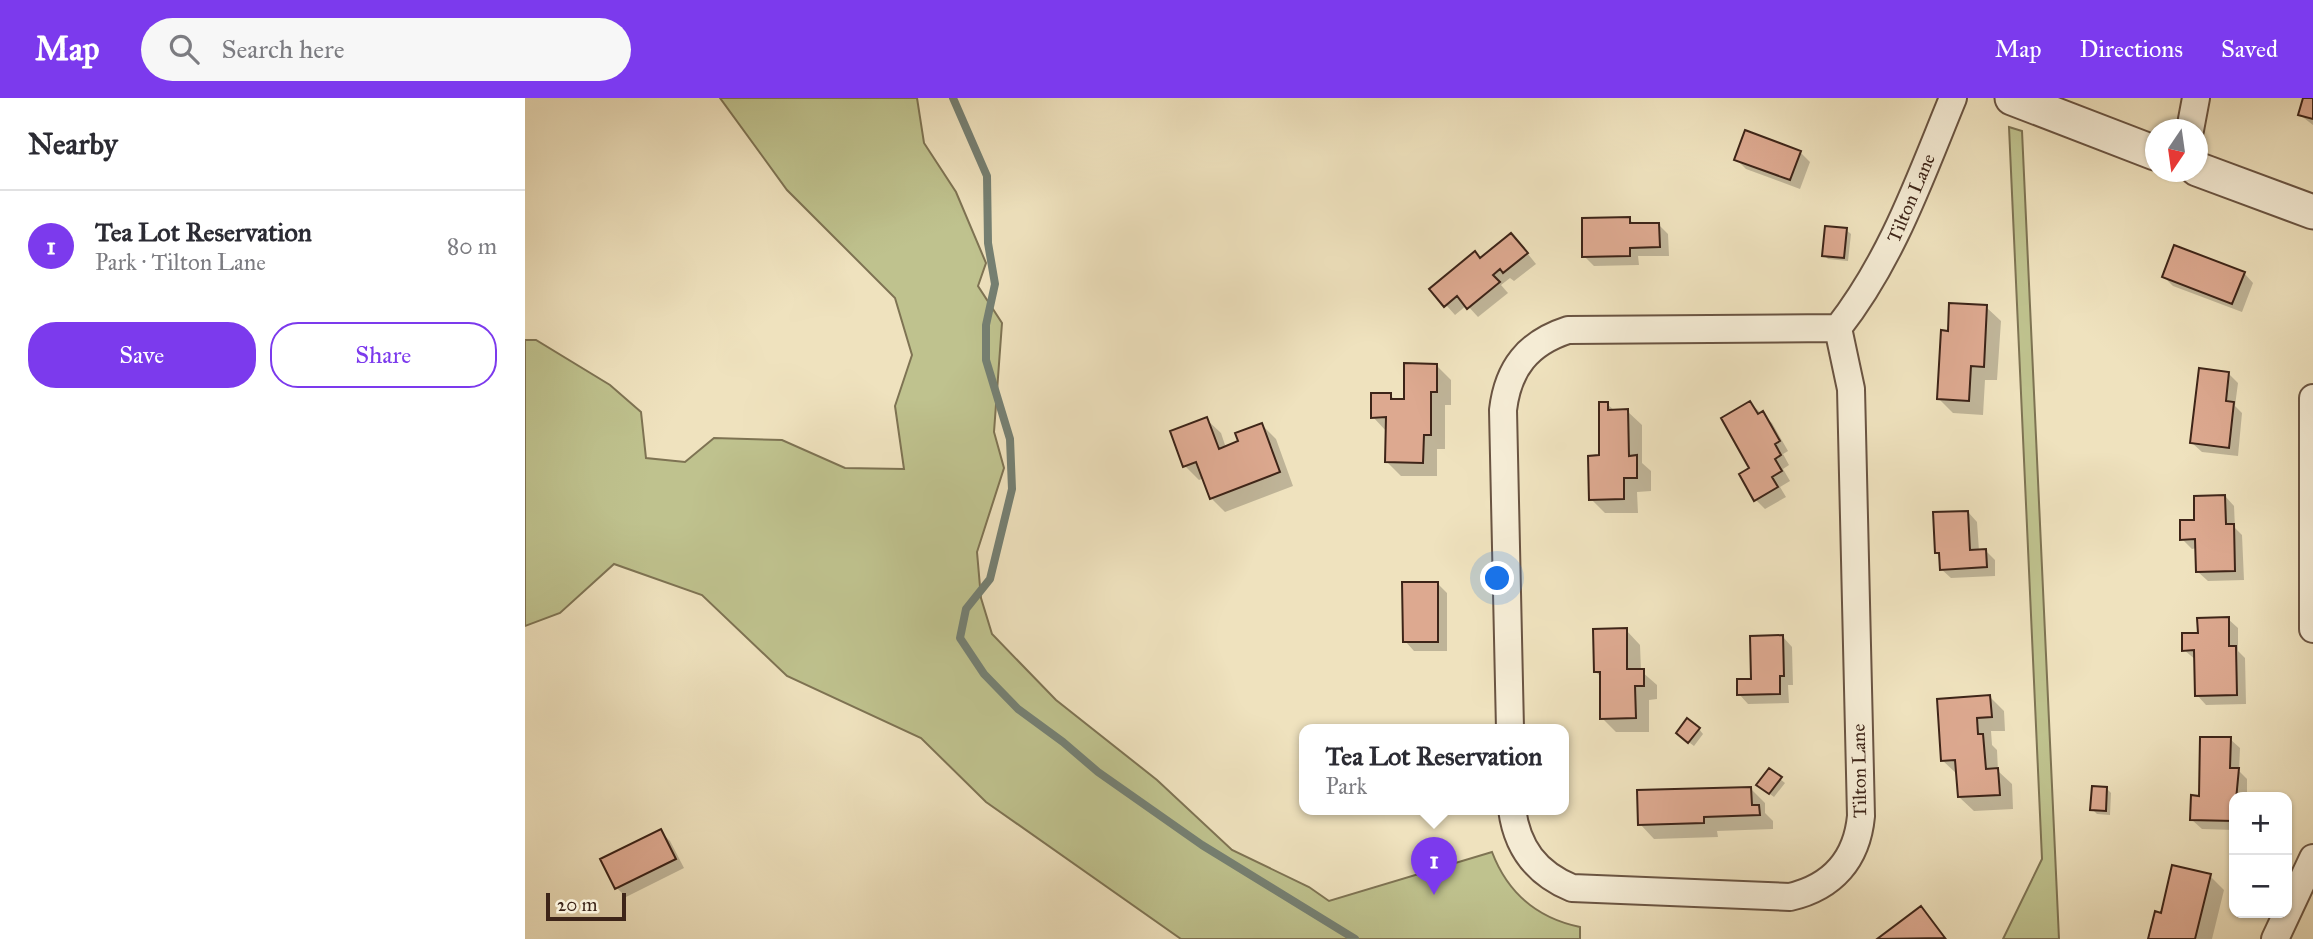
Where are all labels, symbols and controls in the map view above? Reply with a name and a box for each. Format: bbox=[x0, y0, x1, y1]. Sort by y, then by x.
search box bbox=[141, 18, 631, 81]
text: Map bbox=[35, 29, 99, 69]
icon: search bbox=[165, 30, 203, 68]
text: Search here bbox=[221, 33, 345, 65]
text: Map bbox=[1995, 34, 2042, 64]
text: Directions bbox=[2080, 34, 2183, 64]
text: Saved bbox=[2221, 34, 2278, 64]
north arrow bbox=[2145, 119, 2208, 182]
text: Nearby bbox=[28, 126, 118, 162]
street label: Tilton Lane bbox=[1882, 150, 1940, 246]
text: Tea Lot Reservation bbox=[95, 216, 312, 248]
text: 1 bbox=[46, 232, 56, 260]
text: 80 m bbox=[447, 232, 497, 260]
text: Park · Tilton Lane bbox=[95, 248, 266, 276]
button: Save bbox=[28, 322, 256, 388]
button: Share bbox=[270, 322, 497, 388]
your location bbox=[1480, 561, 1514, 595]
popup bbox=[1299, 724, 1569, 815]
street label: Tilton Lane bbox=[1847, 724, 1871, 818]
text: Tea Lot Reservation bbox=[1326, 740, 1542, 772]
text: Park bbox=[1326, 772, 1367, 800]
map controls bbox=[2229, 792, 2292, 918]
button: + bbox=[2229, 792, 2292, 855]
pin: 1 bbox=[1411, 837, 1457, 895]
button: − bbox=[2229, 855, 2292, 918]
scale bar bbox=[546, 890, 627, 922]
text: 20 m bbox=[557, 893, 598, 916]

